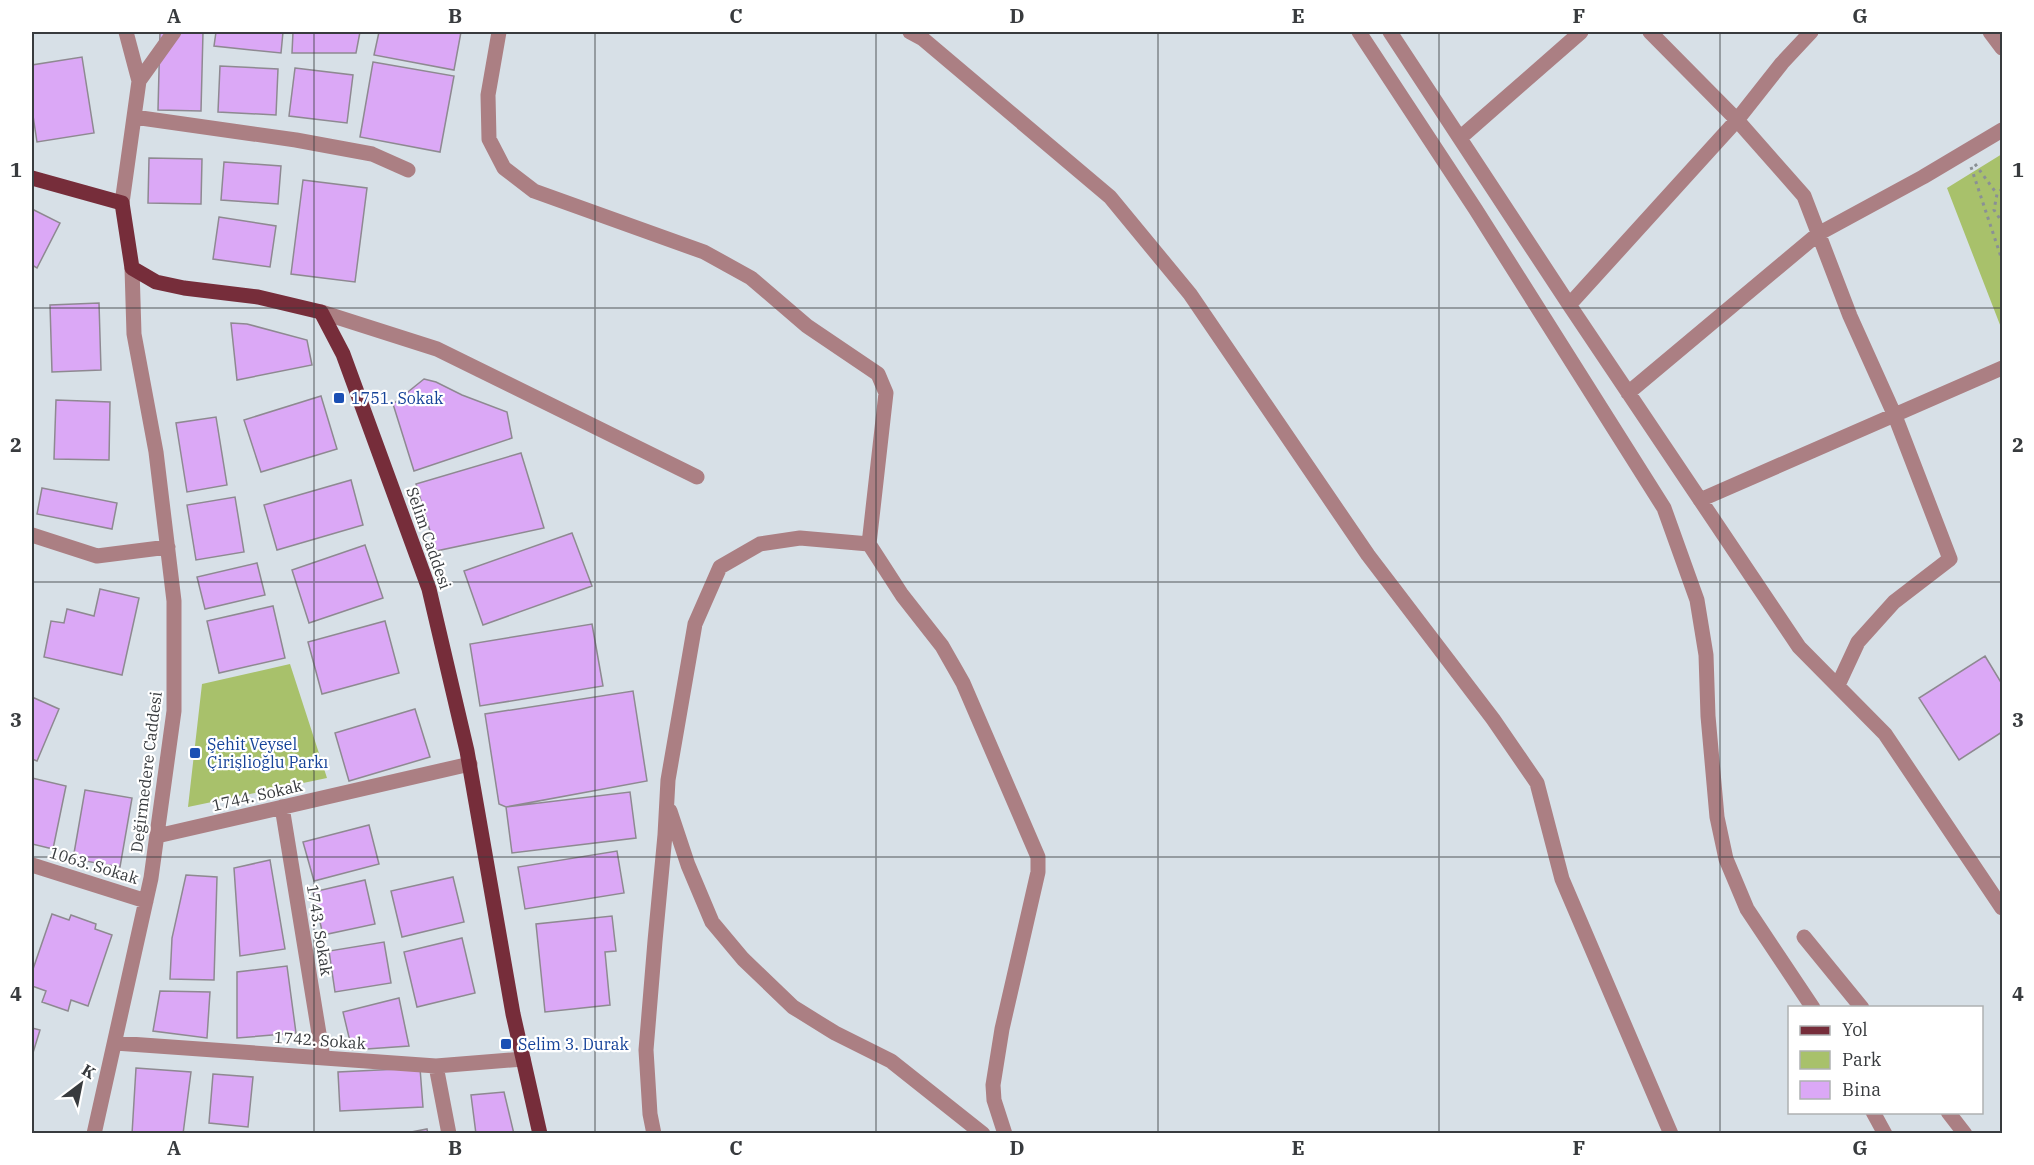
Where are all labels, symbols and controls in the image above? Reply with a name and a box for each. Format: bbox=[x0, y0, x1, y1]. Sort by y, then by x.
text: A bbox=[167, 2, 181, 29]
text: B bbox=[448, 2, 462, 29]
text: C bbox=[729, 2, 743, 29]
text: D bbox=[1009, 2, 1025, 29]
text: E bbox=[1291, 2, 1305, 29]
text: F bbox=[1573, 2, 1585, 29]
text: G bbox=[1852, 2, 1868, 29]
text: 1 bbox=[10, 156, 22, 183]
text: 1 bbox=[2012, 156, 2024, 183]
place label: 1751. Sokak bbox=[351, 388, 444, 408]
marker: 1751. Sokak bbox=[332, 391, 346, 405]
text: 2 bbox=[10, 431, 22, 458]
text: 2 bbox=[2012, 431, 2024, 458]
street label: Selim Caddesi bbox=[402, 484, 456, 592]
street label: Değirmedere Caddesi bbox=[126, 690, 166, 854]
text: 3 bbox=[10, 706, 22, 733]
text: 3 bbox=[2012, 706, 2024, 733]
place label: Şehit Veysel Çirişlioğlu Parkı bbox=[207, 734, 328, 772]
marker: Şehit Veysel Çirişlioğlu Parkı bbox=[188, 746, 202, 760]
street label: 1744. Sokak bbox=[210, 775, 305, 815]
street label: 1063. Sokak bbox=[47, 842, 142, 888]
street label: 1743. Sokak bbox=[303, 883, 337, 978]
text: 4 bbox=[10, 980, 22, 1007]
text: 4 bbox=[2012, 980, 2024, 1007]
legend bbox=[1788, 1006, 1983, 1114]
text: Yol bbox=[1842, 1018, 1868, 1041]
street label: 1742. Sokak bbox=[273, 1027, 367, 1053]
place label: Selim 3. Durak bbox=[518, 1034, 629, 1054]
marker: Selim 3. Durak bbox=[499, 1037, 513, 1051]
text: Park bbox=[1842, 1048, 1882, 1071]
north arrow bbox=[51, 1054, 111, 1114]
text: K bbox=[78, 1060, 100, 1083]
text: Bina bbox=[1842, 1078, 1881, 1101]
text: A bbox=[167, 1134, 181, 1161]
text: B bbox=[448, 1134, 462, 1161]
text: C bbox=[729, 1134, 743, 1161]
text: D bbox=[1009, 1134, 1025, 1161]
text: E bbox=[1291, 1134, 1305, 1161]
text: F bbox=[1573, 1134, 1585, 1161]
text: G bbox=[1852, 1134, 1868, 1161]

